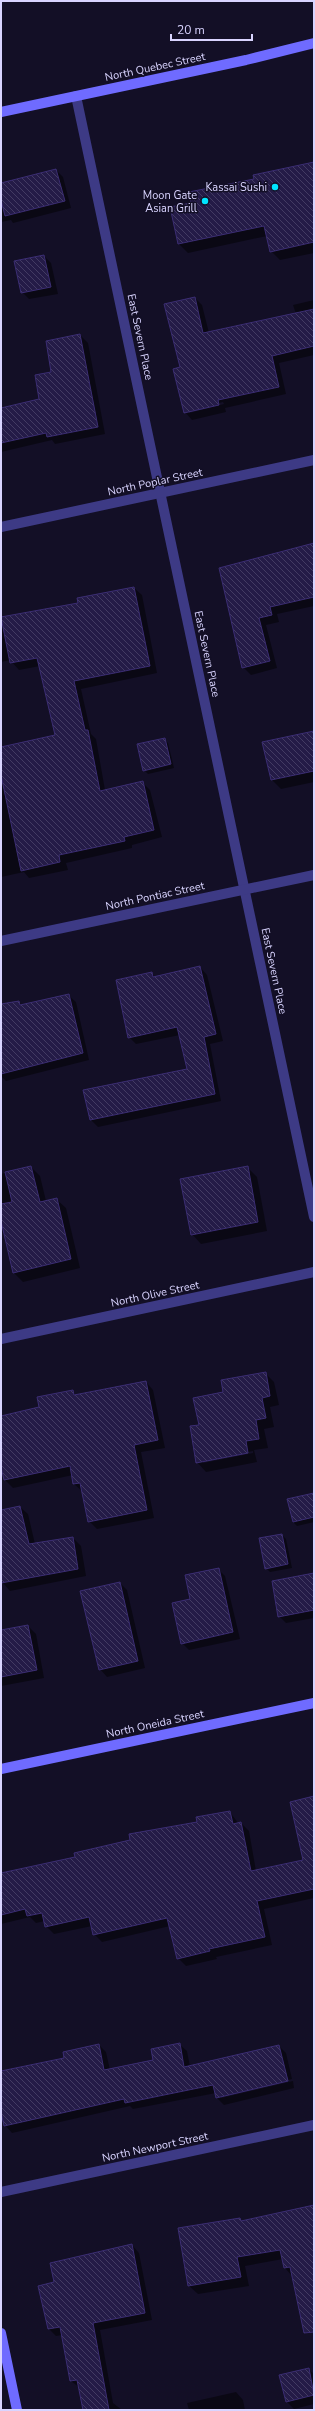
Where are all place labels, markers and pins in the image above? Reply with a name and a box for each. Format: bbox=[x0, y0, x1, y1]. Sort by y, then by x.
place label: Kassai Sushi bbox=[205, 180, 267, 195]
marker: Kassai Sushi bbox=[270, 182, 280, 192]
place label: Moon Gate Asian Grill bbox=[143, 188, 198, 216]
marker: Moon Gate Asian Grill bbox=[200, 196, 210, 206]

